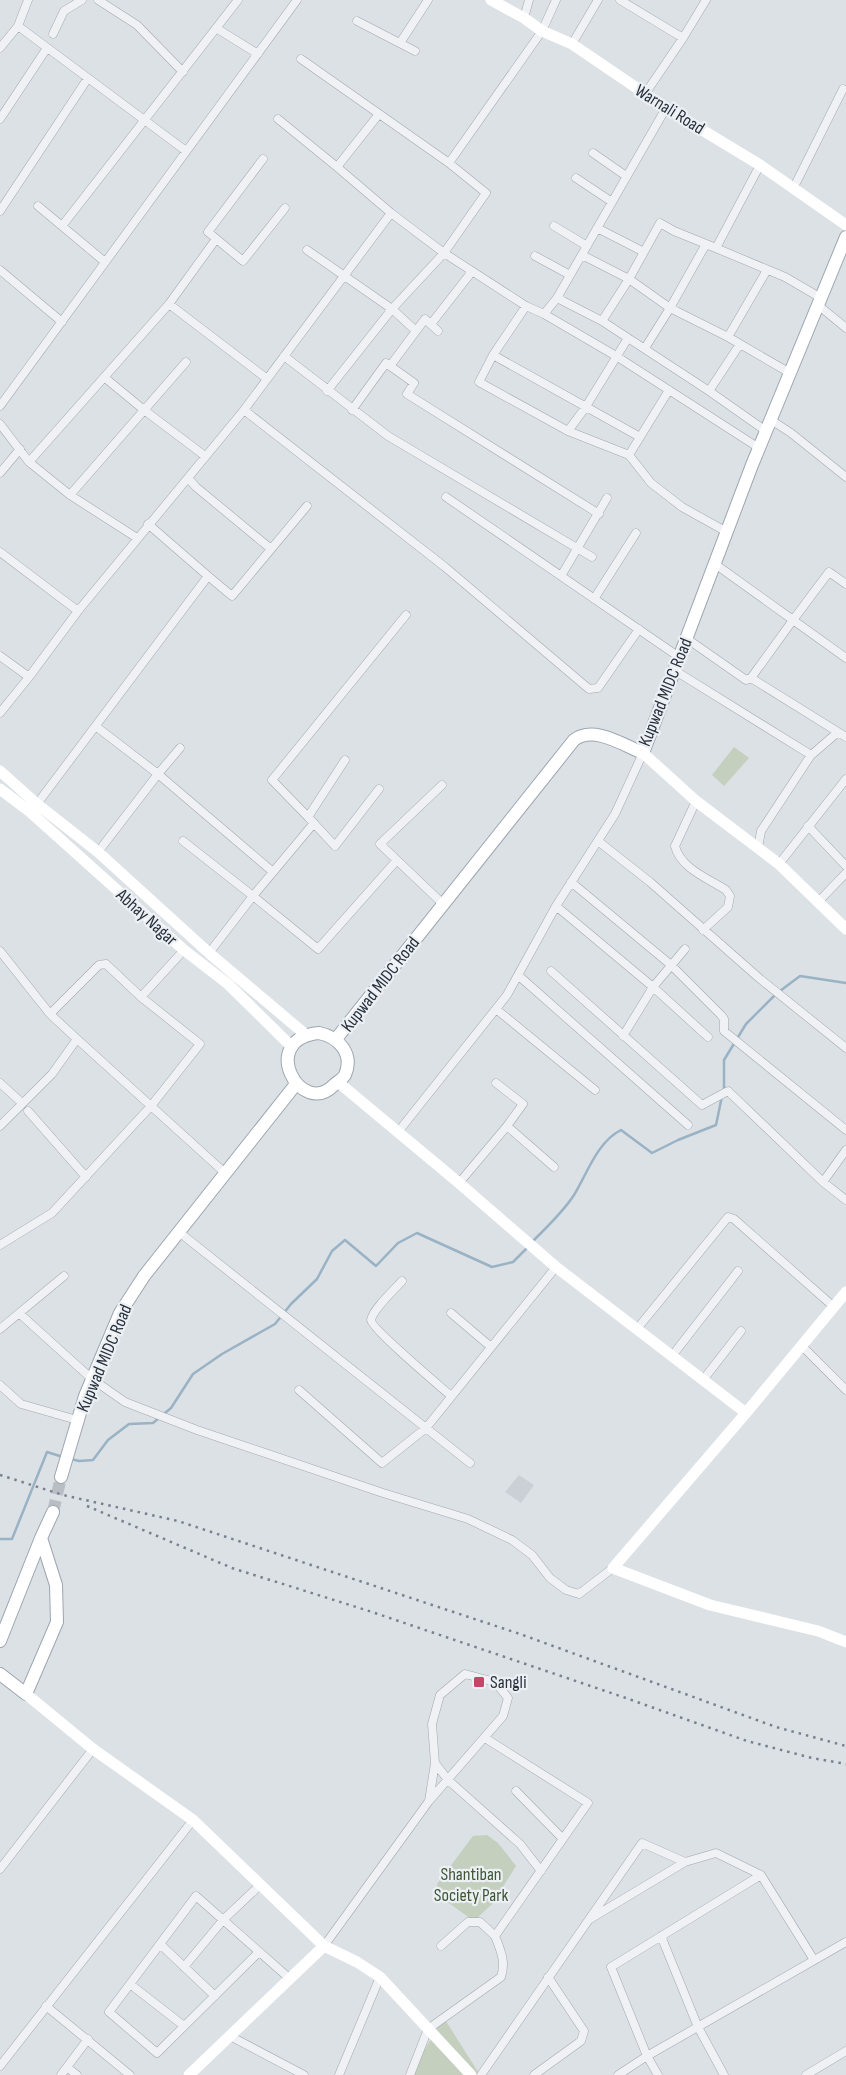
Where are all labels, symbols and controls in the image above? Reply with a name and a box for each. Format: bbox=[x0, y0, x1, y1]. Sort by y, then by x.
street label: Warnali Road bbox=[631, 80, 708, 139]
street label: Kupwad MIDC Road bbox=[634, 635, 697, 749]
street label: Abhay Nagar bbox=[111, 884, 182, 950]
street label: Kupwad MIDC Road bbox=[337, 933, 424, 1036]
street label: Kupwad MIDC Road bbox=[72, 1301, 137, 1415]
place label: Sangli bbox=[490, 1672, 527, 1693]
marker: Sangli bbox=[472, 1675, 486, 1689]
park label: Shantiban Society Park bbox=[434, 1864, 508, 1906]

